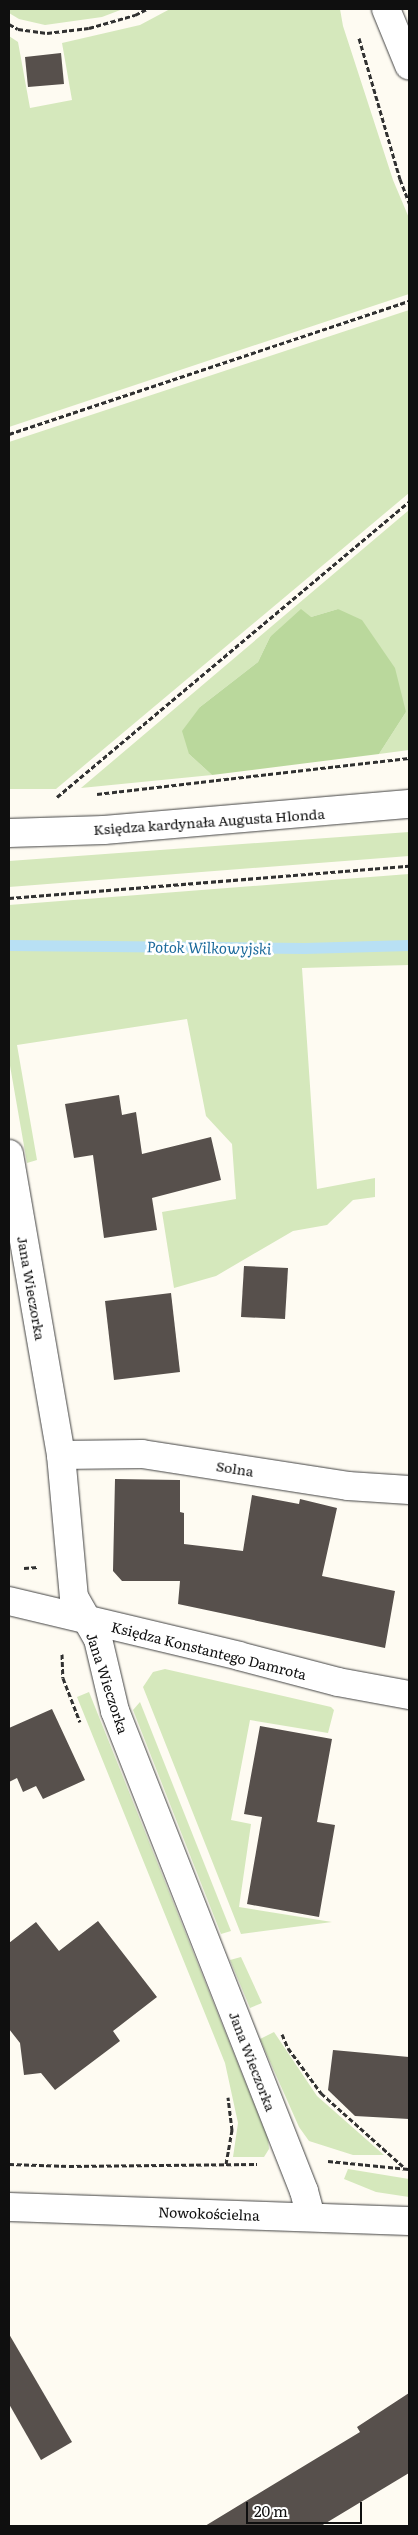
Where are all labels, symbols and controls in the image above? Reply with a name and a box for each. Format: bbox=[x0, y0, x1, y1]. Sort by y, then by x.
street label: Księdza kardynała Augusta Hlonda bbox=[93, 805, 325, 837]
water label: Potok Wilkowyjski bbox=[146, 937, 272, 957]
street label: Jana Wieczorka bbox=[15, 1235, 49, 1341]
street label: Solna bbox=[215, 1457, 255, 1479]
street label: Księdza Konstantego Damrota bbox=[110, 1618, 308, 1682]
street label: Jana Wieczorka bbox=[84, 1630, 132, 1736]
street label: Jana Wieczorka bbox=[226, 2009, 280, 2113]
street label: Nowokościelna bbox=[158, 2203, 260, 2223]
scale bar bbox=[248, 2492, 364, 2524]
text: 20 m bbox=[254, 2499, 288, 2522]

